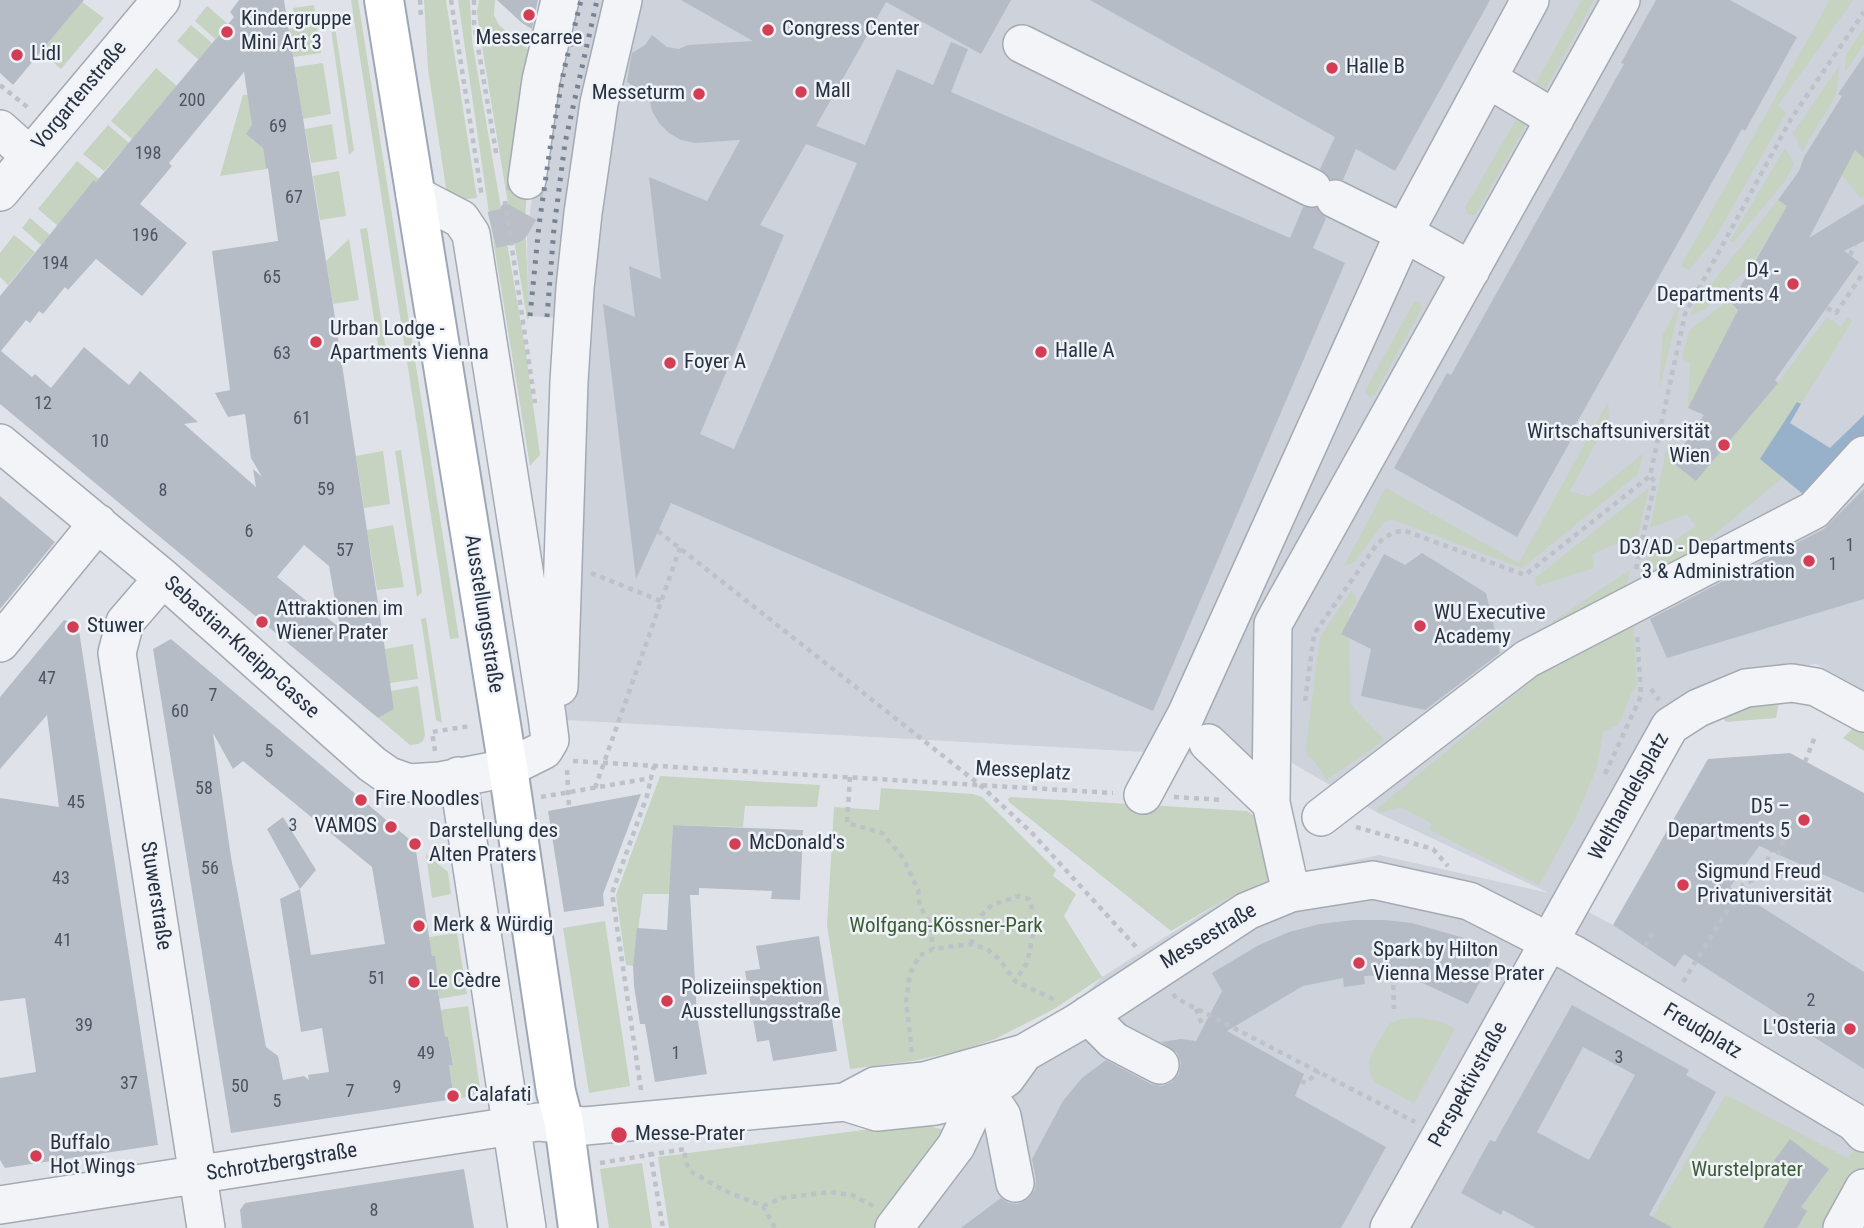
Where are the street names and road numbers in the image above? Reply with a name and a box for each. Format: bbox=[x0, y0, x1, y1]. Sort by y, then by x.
street label: Vorgartenstraße bbox=[27, 36, 133, 156]
street label: Ausstellungsstraße bbox=[458, 533, 508, 695]
street label: Sebastian-Kneipp-Gasse bbox=[158, 572, 324, 724]
street label: Welthandelsplatz bbox=[1584, 729, 1676, 865]
street label: Messeplatz bbox=[975, 757, 1071, 787]
street label: Stuwerstraße bbox=[134, 840, 176, 952]
street label: Messestraße bbox=[1157, 899, 1261, 975]
street label: Freudplatz bbox=[1658, 999, 1746, 1065]
street label: Perspektivstraße bbox=[1424, 1018, 1514, 1152]
street label: Schrotzbergstraße bbox=[205, 1139, 359, 1187]

